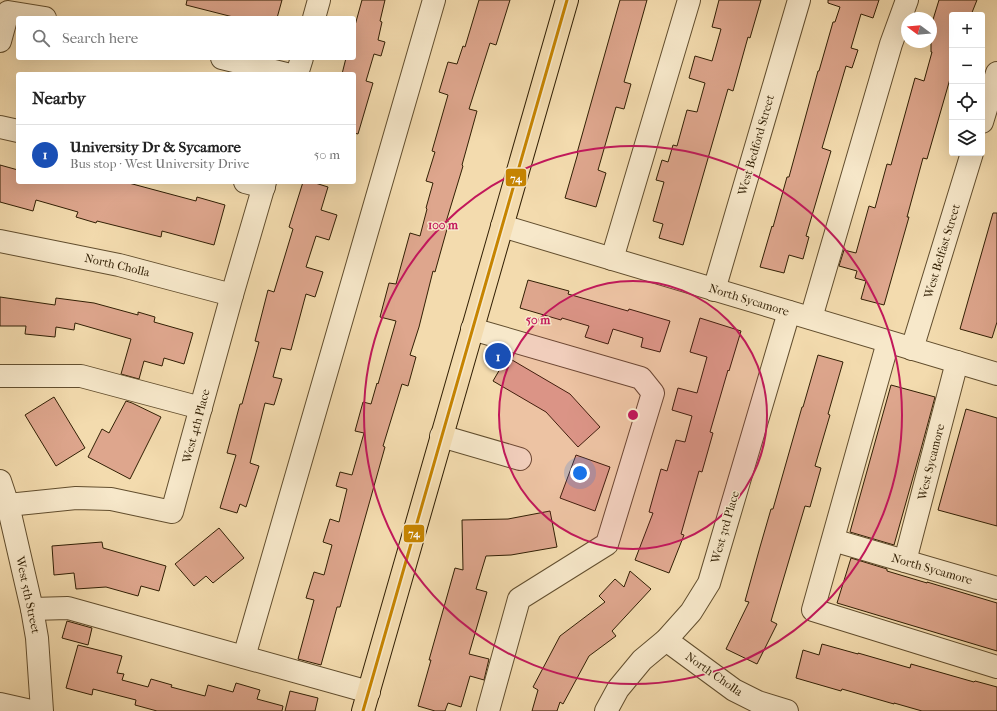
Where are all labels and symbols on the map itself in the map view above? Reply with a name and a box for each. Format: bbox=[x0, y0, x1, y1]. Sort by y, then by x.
north arrow bbox=[901, 12, 937, 48]
street label: West Bedford Street bbox=[735, 92, 777, 198]
line badge: 74 bbox=[505, 168, 527, 187]
text: 74 bbox=[509, 172, 522, 185]
street label: West Belfast Street bbox=[921, 202, 963, 301]
text: 100 m bbox=[428, 218, 459, 232]
street label: North Cholla bbox=[83, 251, 151, 279]
street label: North Sycamore bbox=[707, 281, 791, 319]
text: 50 m bbox=[526, 313, 551, 327]
pin: 1 bbox=[485, 341, 511, 371]
street label: West 4th Place bbox=[179, 387, 213, 466]
centre of rings bbox=[626, 408, 640, 422]
street label: West Sycamore bbox=[915, 422, 947, 503]
your location bbox=[570, 463, 590, 483]
street label: West 3rd Place bbox=[708, 489, 742, 566]
line badge: 74 bbox=[403, 524, 425, 543]
text: 74 bbox=[407, 527, 420, 540]
street label: North Sycamore bbox=[890, 551, 974, 587]
street label: West 5th Street bbox=[13, 554, 43, 636]
street label: North Cholla bbox=[683, 649, 746, 699]

